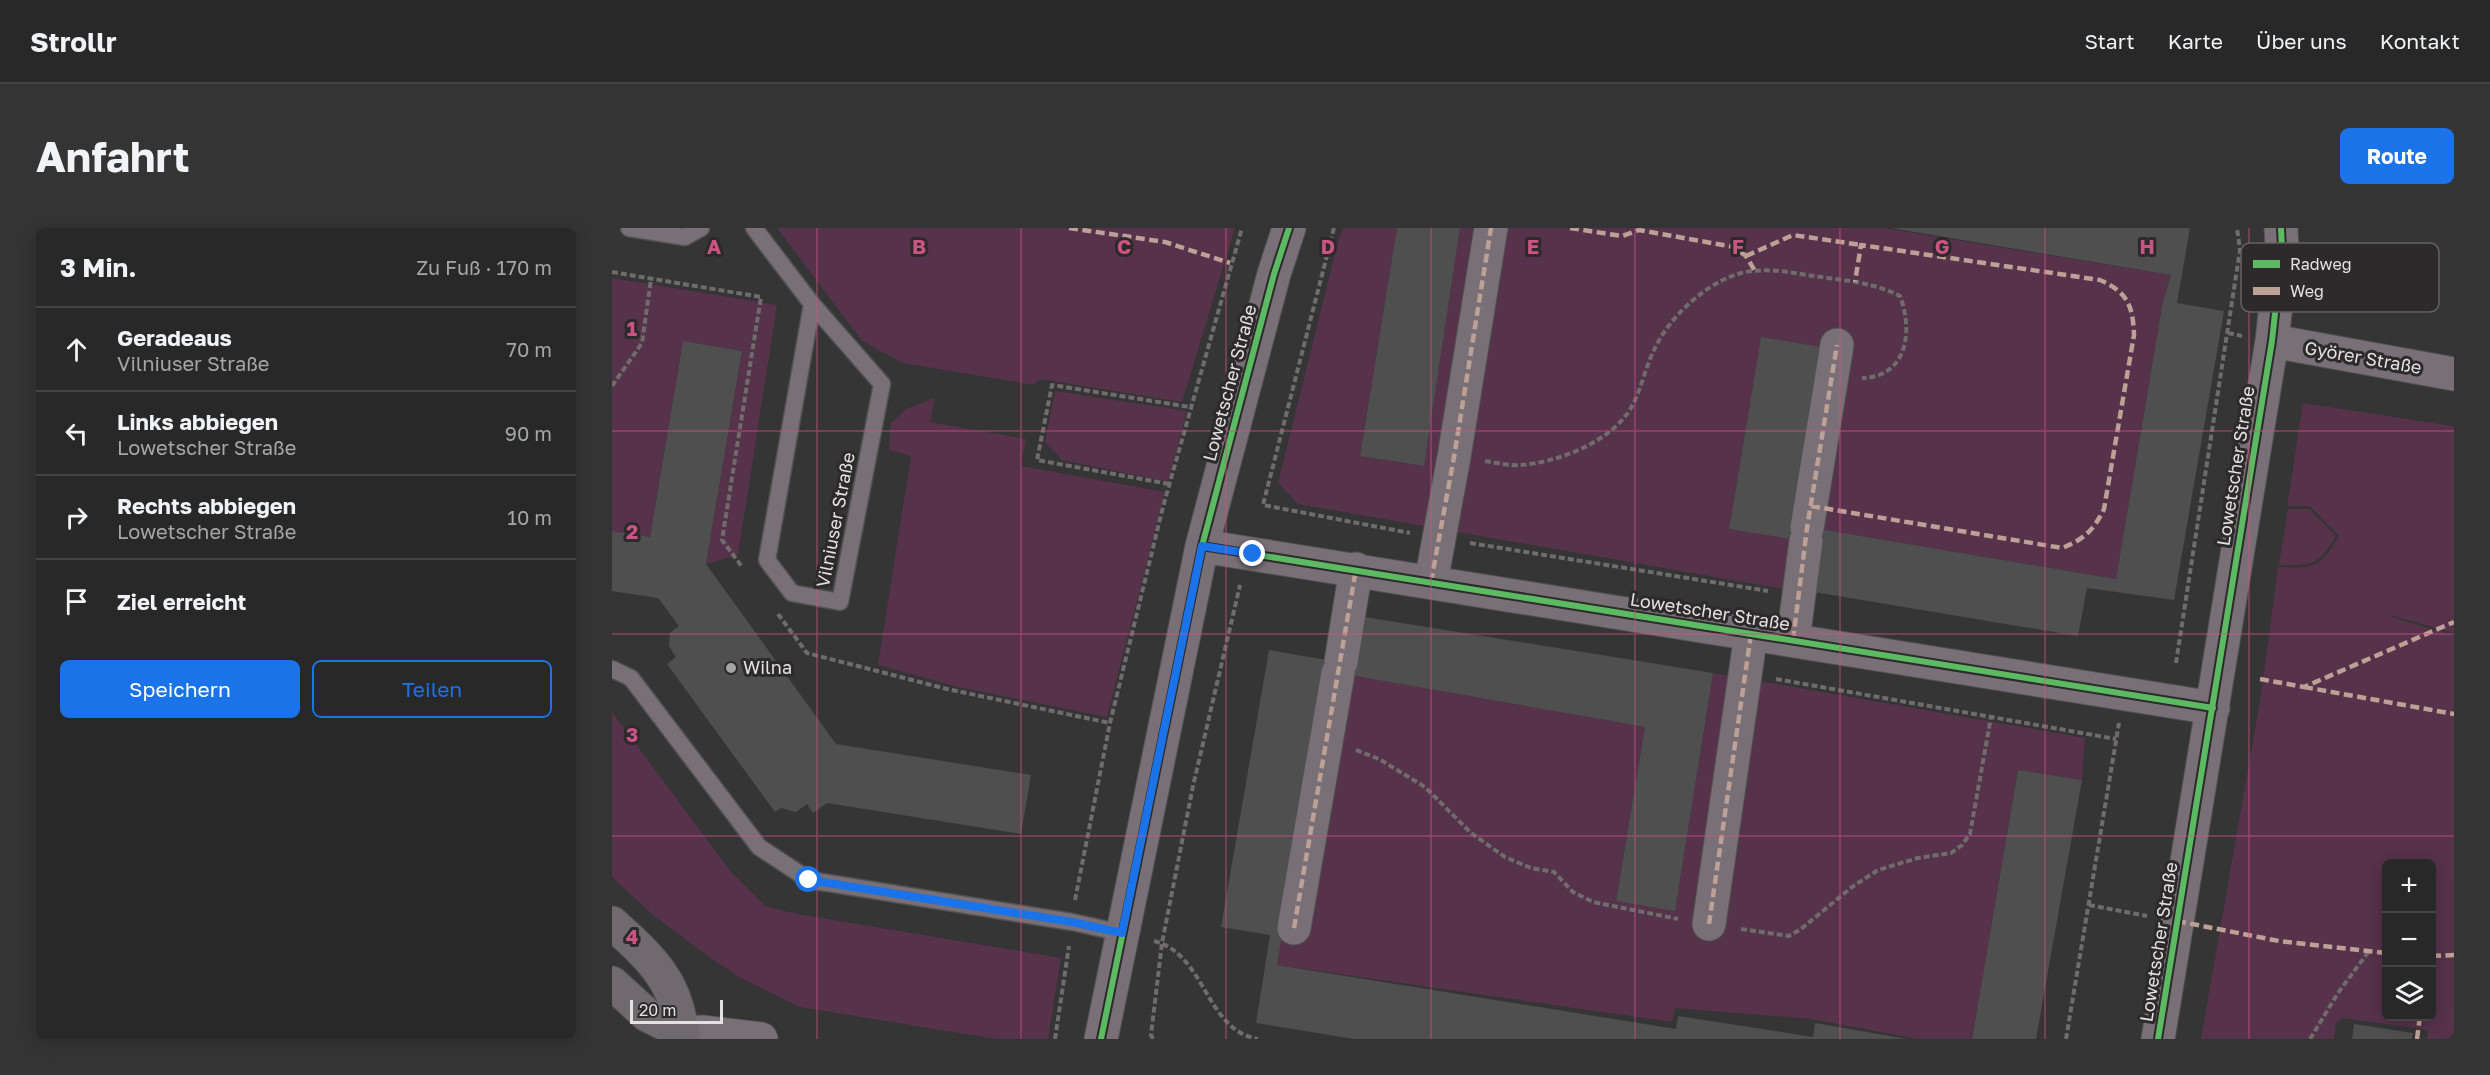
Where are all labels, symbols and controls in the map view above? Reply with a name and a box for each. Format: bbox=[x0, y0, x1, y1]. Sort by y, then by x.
text: Strollr bbox=[30, 25, 117, 58]
text: Start bbox=[2084, 28, 2135, 54]
text: Karte bbox=[2168, 28, 2223, 54]
text: Über uns bbox=[2256, 28, 2347, 54]
text: Kontakt bbox=[2380, 28, 2460, 54]
button: Route bbox=[2340, 128, 2454, 184]
text: Anfahrt bbox=[36, 131, 190, 181]
text: A bbox=[707, 234, 721, 258]
text: B bbox=[912, 234, 926, 258]
text: C bbox=[1117, 234, 1131, 258]
text: D bbox=[1321, 234, 1335, 258]
text: E bbox=[1527, 234, 1539, 258]
text: F bbox=[1732, 234, 1744, 258]
text: G bbox=[1935, 234, 1949, 258]
text: H bbox=[2139, 234, 2155, 258]
legend bbox=[2241, 243, 2439, 312]
text: 3 Min. bbox=[60, 252, 137, 283]
text: Radweg bbox=[2290, 254, 2352, 274]
text: Zu Fuß · 170 m bbox=[416, 255, 552, 279]
text: Weg bbox=[2290, 281, 2324, 301]
street label: Lowetscher Straße bbox=[1198, 302, 1261, 464]
text: 1 bbox=[627, 316, 637, 340]
text: Geradeaus bbox=[117, 324, 232, 351]
icon: ahead bbox=[60, 333, 93, 366]
street label: Györer Straße bbox=[2303, 336, 2423, 378]
text: 70 m bbox=[506, 337, 552, 361]
text: Vilniuser Straße bbox=[117, 351, 269, 375]
street label: Lowetscher Straße bbox=[2212, 384, 2258, 547]
text: Links abbiegen bbox=[117, 408, 278, 435]
icon: left bbox=[60, 417, 93, 450]
text: 90 m bbox=[505, 421, 552, 445]
text: Lowetscher Straße bbox=[117, 435, 296, 459]
street label: Vilniuser Straße bbox=[811, 450, 859, 589]
text: Rechts abbiegen bbox=[117, 492, 296, 519]
icon: right bbox=[60, 501, 93, 534]
text: 10 m bbox=[507, 505, 552, 529]
text: Lowetscher Straße bbox=[117, 519, 296, 543]
text: 2 bbox=[626, 519, 638, 543]
route end bbox=[1239, 540, 1265, 566]
icon: arrive bbox=[60, 585, 93, 618]
text: Ziel erreicht bbox=[117, 588, 246, 615]
street label: Lowetscher Straße bbox=[1629, 588, 1792, 634]
place label: Wilna bbox=[743, 656, 792, 678]
button: Speichern bbox=[60, 660, 300, 718]
button: Teilen bbox=[312, 660, 552, 718]
marker: Wilna bbox=[724, 661, 738, 675]
text: 3 bbox=[626, 722, 638, 746]
map controls bbox=[2382, 859, 2436, 1021]
button: + bbox=[2382, 859, 2436, 913]
street label: Lowetscher Straße bbox=[2135, 860, 2181, 1023]
route start bbox=[795, 866, 821, 892]
button: − bbox=[2382, 913, 2436, 967]
text: 4 bbox=[626, 924, 638, 948]
button: layers bbox=[2382, 967, 2436, 1021]
scale bar bbox=[630, 997, 723, 1024]
text: 20 m bbox=[639, 1000, 676, 1020]

